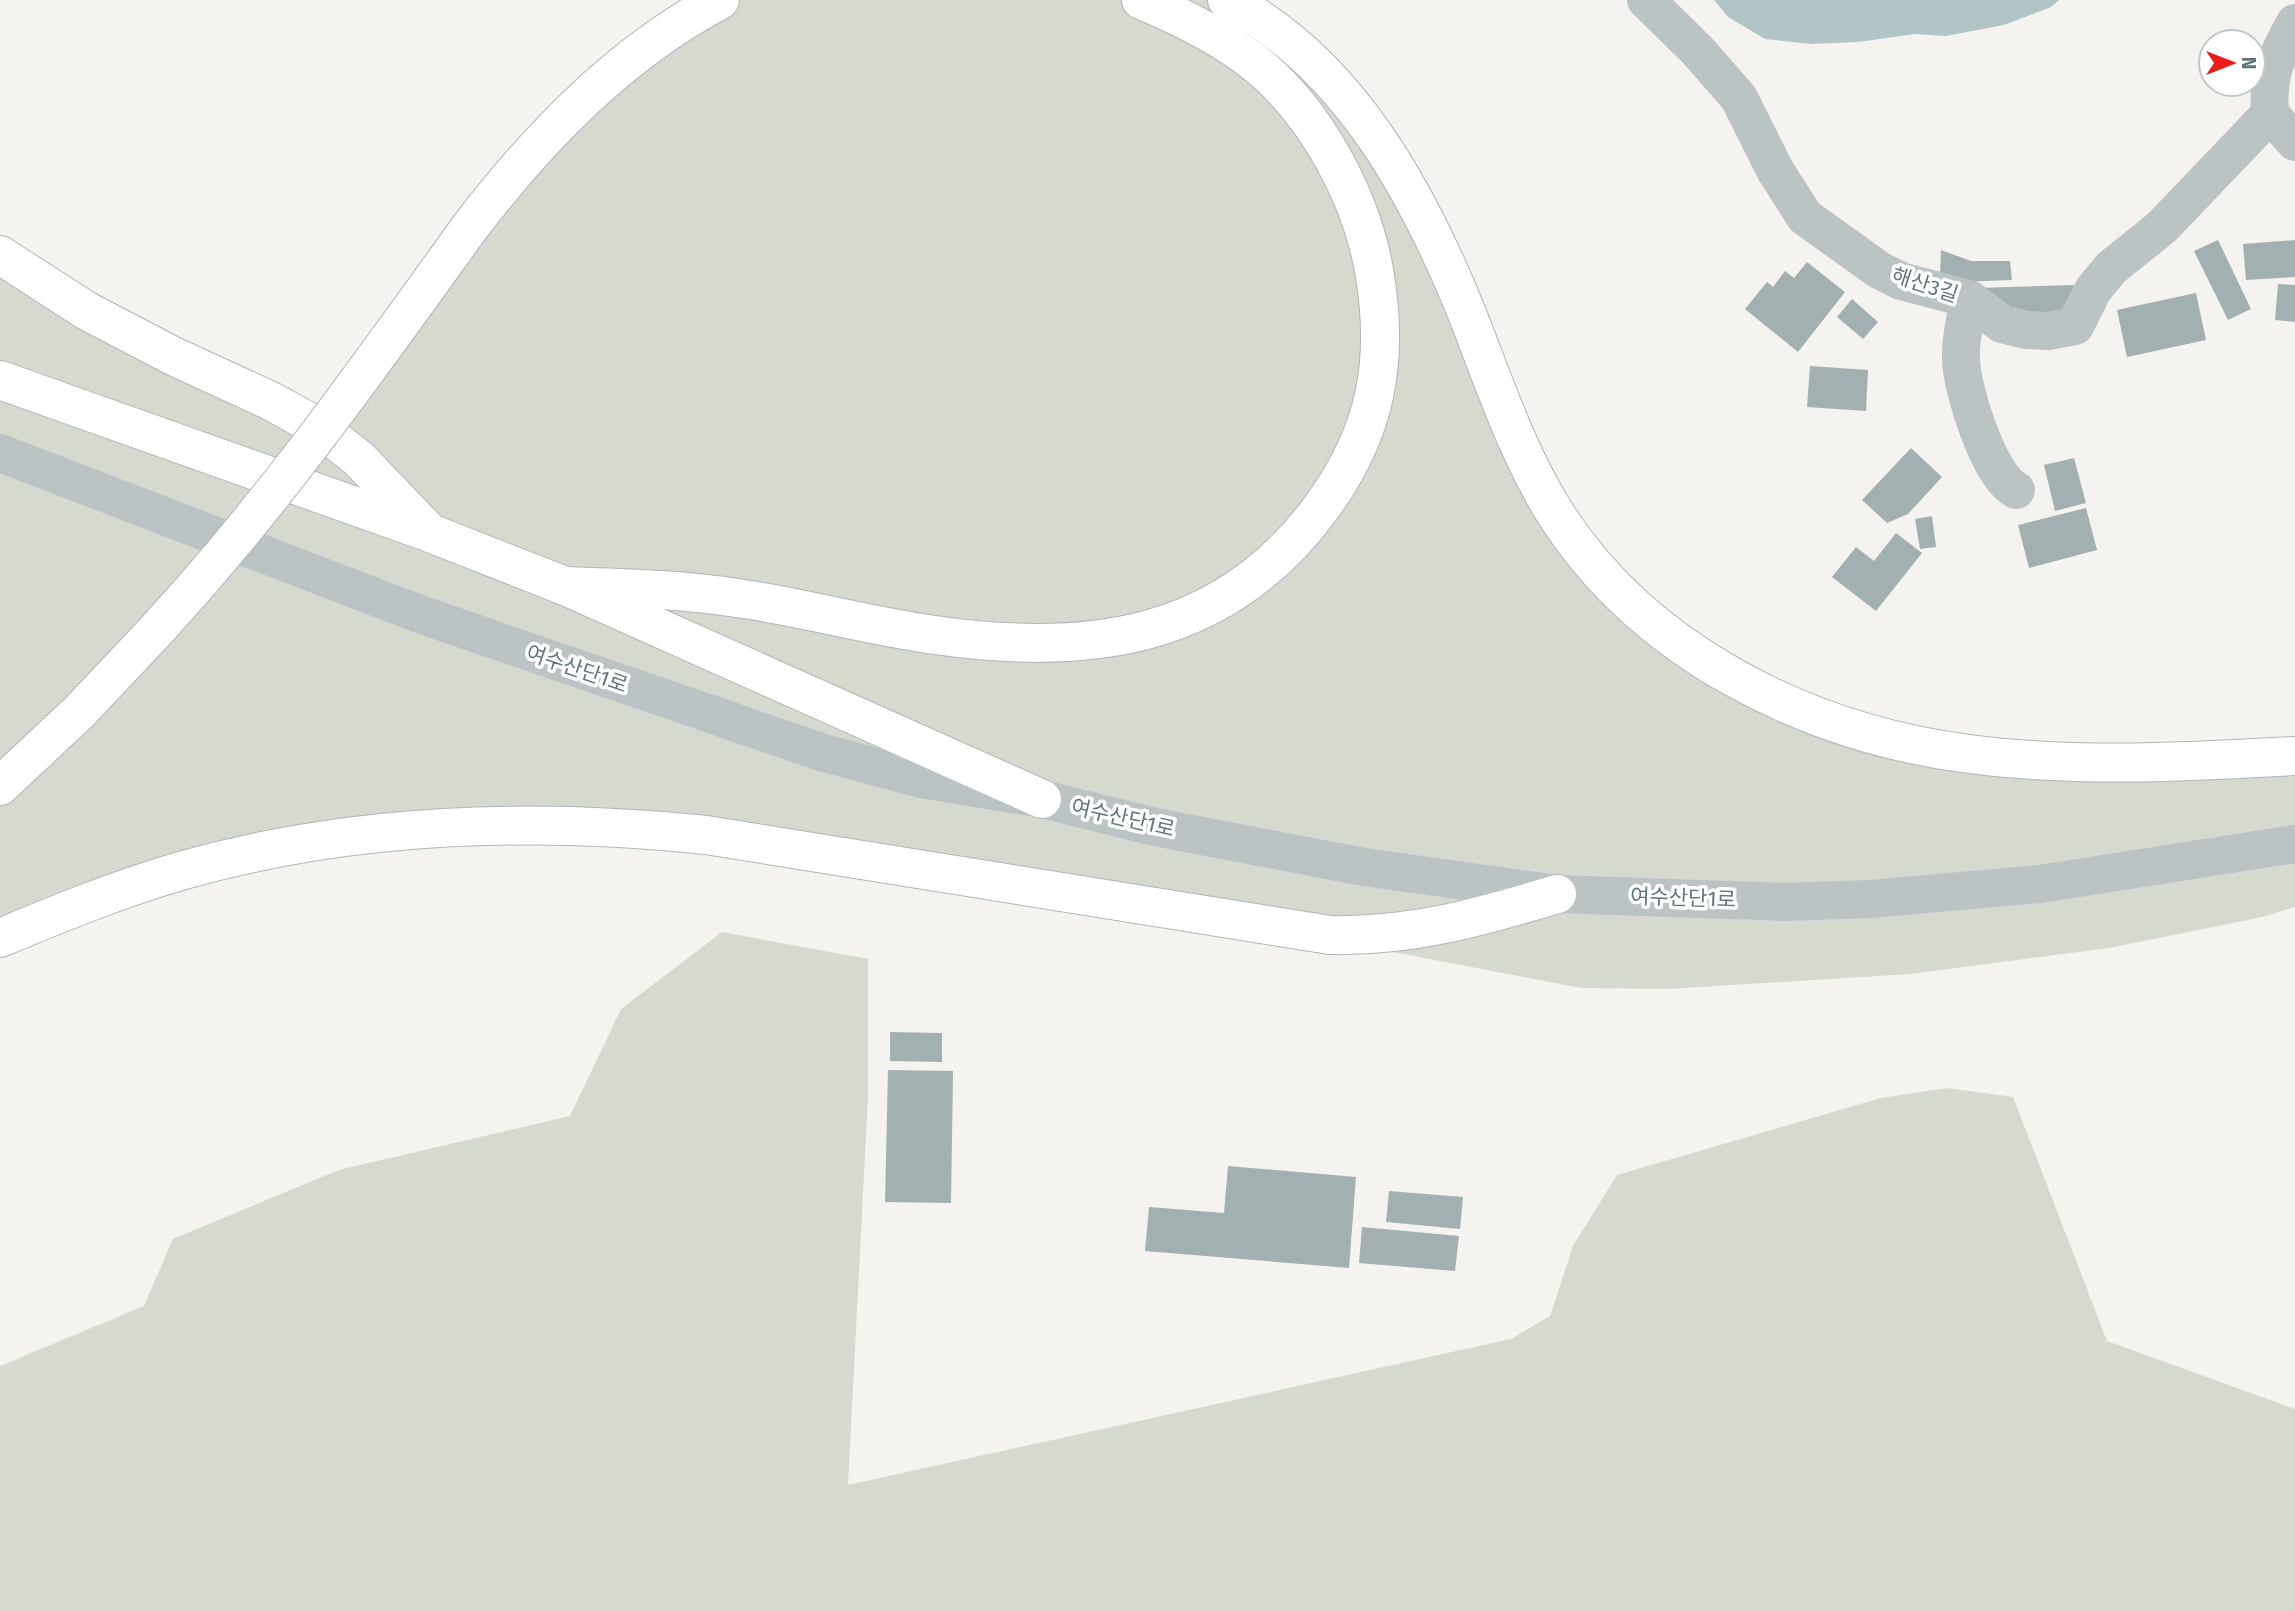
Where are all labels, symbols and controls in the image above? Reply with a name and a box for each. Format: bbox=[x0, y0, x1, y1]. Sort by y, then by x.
north arrow bbox=[2197, 28, 2267, 98]
text: N bbox=[2237, 57, 2260, 69]
street label: 해산3길 bbox=[1888, 262, 1962, 308]
street label: 여수산단1로 bbox=[523, 640, 631, 698]
street label: 여수산단1로 bbox=[1069, 793, 1177, 843]
street label: 여수산단1로 bbox=[1630, 883, 1736, 913]

